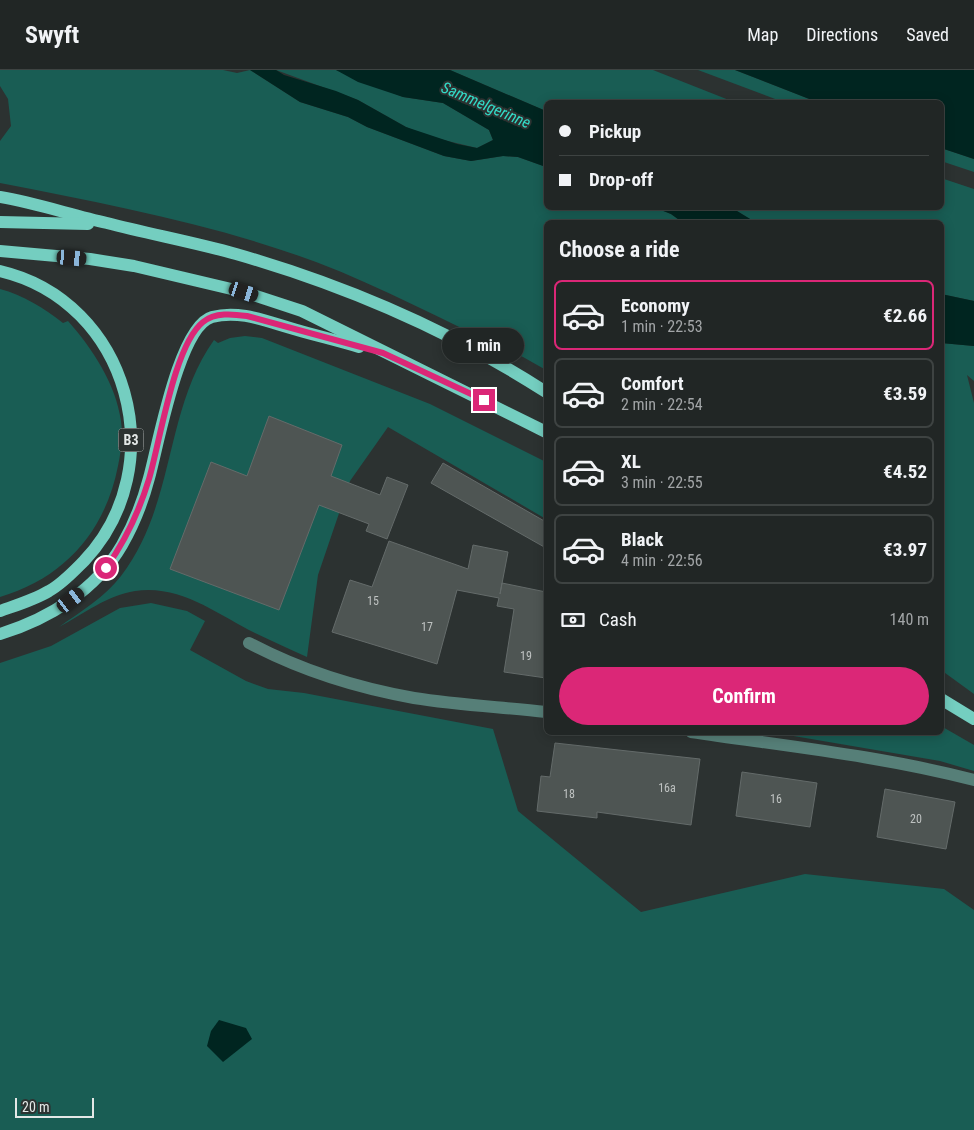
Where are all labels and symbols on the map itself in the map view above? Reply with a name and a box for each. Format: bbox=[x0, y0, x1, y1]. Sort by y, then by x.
water label: Sammelgerinne bbox=[438, 78, 534, 132]
car bbox=[56, 249, 87, 267]
car bbox=[227, 280, 260, 304]
callout: 1 min bbox=[443, 328, 525, 362]
route end bbox=[473, 389, 495, 411]
road number: B3 bbox=[118, 428, 144, 452]
route start bbox=[95, 557, 117, 579]
car bbox=[54, 585, 87, 615]
house number: 15 bbox=[367, 594, 379, 608]
house number: 17 bbox=[421, 620, 433, 634]
house number: 19 bbox=[520, 649, 532, 663]
house number: 16a bbox=[658, 781, 676, 795]
house number: 18 bbox=[563, 787, 575, 801]
house number: 16 bbox=[770, 792, 782, 806]
house number: 20 bbox=[910, 812, 922, 826]
scale bar bbox=[15, 1095, 94, 1118]

